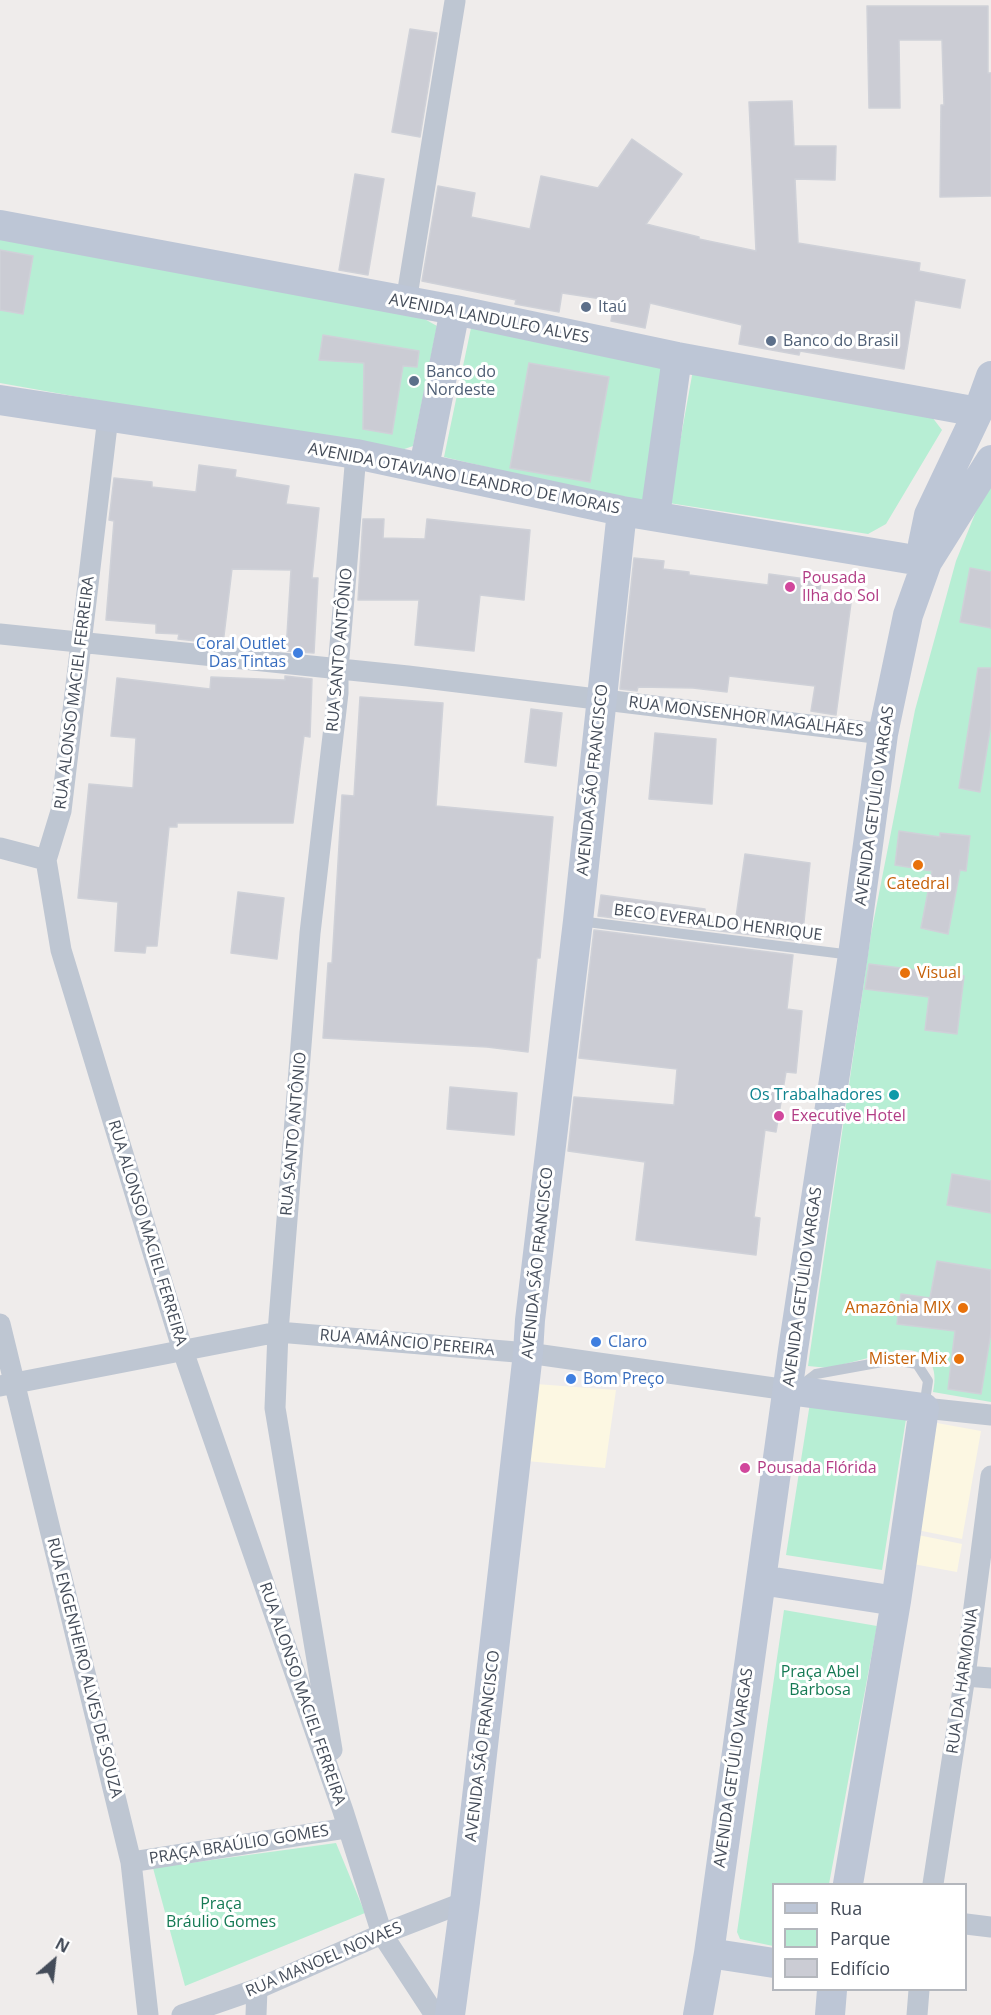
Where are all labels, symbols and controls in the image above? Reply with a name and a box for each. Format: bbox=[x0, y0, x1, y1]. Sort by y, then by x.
street label: AVENIDA LANDULFO ALVES bbox=[387, 290, 591, 348]
place label: Itaú bbox=[598, 297, 627, 317]
marker: Itaú bbox=[579, 300, 593, 314]
place label: Banco do Brasil bbox=[783, 331, 899, 351]
marker: Banco do Brasil bbox=[764, 334, 778, 348]
place label: Banco do Nordeste bbox=[426, 362, 496, 400]
marker: Banco do Nordeste bbox=[407, 374, 421, 388]
street label: AVENIDA OTAVIANO LEANDRO DE MORAIS bbox=[306, 439, 622, 519]
street label: RUA SANTO ANTÔNIO bbox=[323, 567, 357, 733]
place label: Pousada Ilha do Sol bbox=[802, 568, 879, 606]
street label: RUA ALONSO MACIEL FERREIRA bbox=[51, 575, 99, 811]
marker: Pousada Ilha do Sol bbox=[783, 580, 797, 594]
place label: Coral Outlet Das Tintas bbox=[196, 634, 286, 672]
marker: Coral Outlet Das Tintas bbox=[291, 646, 305, 660]
street label: AVENIDA SÃO FRANCISCO bbox=[573, 683, 613, 877]
street label: RUA MONSENHOR MAGALHÃES bbox=[627, 693, 865, 741]
street label: AVENIDA GETÚLIO VARGAS bbox=[851, 705, 899, 907]
marker: Catedral bbox=[911, 858, 925, 872]
place label: Catedral bbox=[887, 874, 949, 894]
street label: BECO EVERALDO HENRIQUE bbox=[613, 901, 823, 945]
place label: Visual bbox=[917, 963, 961, 983]
marker: Visual bbox=[898, 966, 912, 980]
street label: RUA SANTO ANTÔNIO bbox=[277, 1051, 311, 1217]
place label: Os Trabalhadores bbox=[750, 1085, 882, 1105]
marker: Os Trabalhadores bbox=[887, 1088, 901, 1102]
place label: Executive Hotel bbox=[791, 1106, 906, 1126]
marker: Executive Hotel bbox=[772, 1109, 786, 1123]
street label: RUA ALONSO MACIEL FERREIRA bbox=[103, 1118, 191, 1348]
street label: AVENIDA SÃO FRANCISCO bbox=[518, 1166, 558, 1360]
street label: AVENIDA GETÚLIO VARGAS bbox=[779, 1186, 827, 1388]
place label: Amazônia MIX bbox=[845, 1298, 951, 1318]
marker: Amazônia MIX bbox=[956, 1301, 970, 1315]
street label: RUA AMÂNCIO PEREIRA bbox=[319, 1326, 495, 1360]
place label: Claro bbox=[608, 1332, 647, 1352]
marker: Claro bbox=[589, 1335, 603, 1349]
place label: Mister Mix bbox=[869, 1349, 947, 1369]
marker: Mister Mix bbox=[952, 1352, 966, 1366]
place label: Bom Preço bbox=[583, 1369, 664, 1389]
marker: Bom Preço bbox=[564, 1372, 578, 1386]
place label: Pousada Flórida bbox=[757, 1458, 877, 1478]
marker: Pousada Flórida bbox=[738, 1461, 752, 1475]
street label: RUA ENGENHEIRO ALVES DE SOUZA bbox=[42, 1536, 126, 1800]
street label: RUA ALONSO MACIEL FERREIRA bbox=[255, 1580, 349, 1808]
street label: RUA DA HARMONIA bbox=[943, 1607, 983, 1755]
street label: AVENIDA SÃO FRANCISCO bbox=[462, 1649, 504, 1843]
park label: Praça Abel Barbosa bbox=[781, 1662, 859, 1700]
street label: AVENIDA GETÚLIO VARGAS bbox=[710, 1667, 758, 1869]
street label: PRAÇA BRAÚLIO GOMES bbox=[148, 1821, 330, 1869]
legend bbox=[772, 1883, 967, 1991]
park label: Praça Bráulio Gomes bbox=[166, 1894, 276, 1932]
text: Rua bbox=[830, 1896, 862, 1920]
street label: RUA MANOEL NOVAES bbox=[243, 1918, 405, 2002]
text: Parque bbox=[830, 1926, 890, 1950]
north arrow bbox=[24, 1931, 84, 1991]
text: N bbox=[52, 1932, 73, 1958]
text: Edifício bbox=[830, 1956, 890, 1980]

